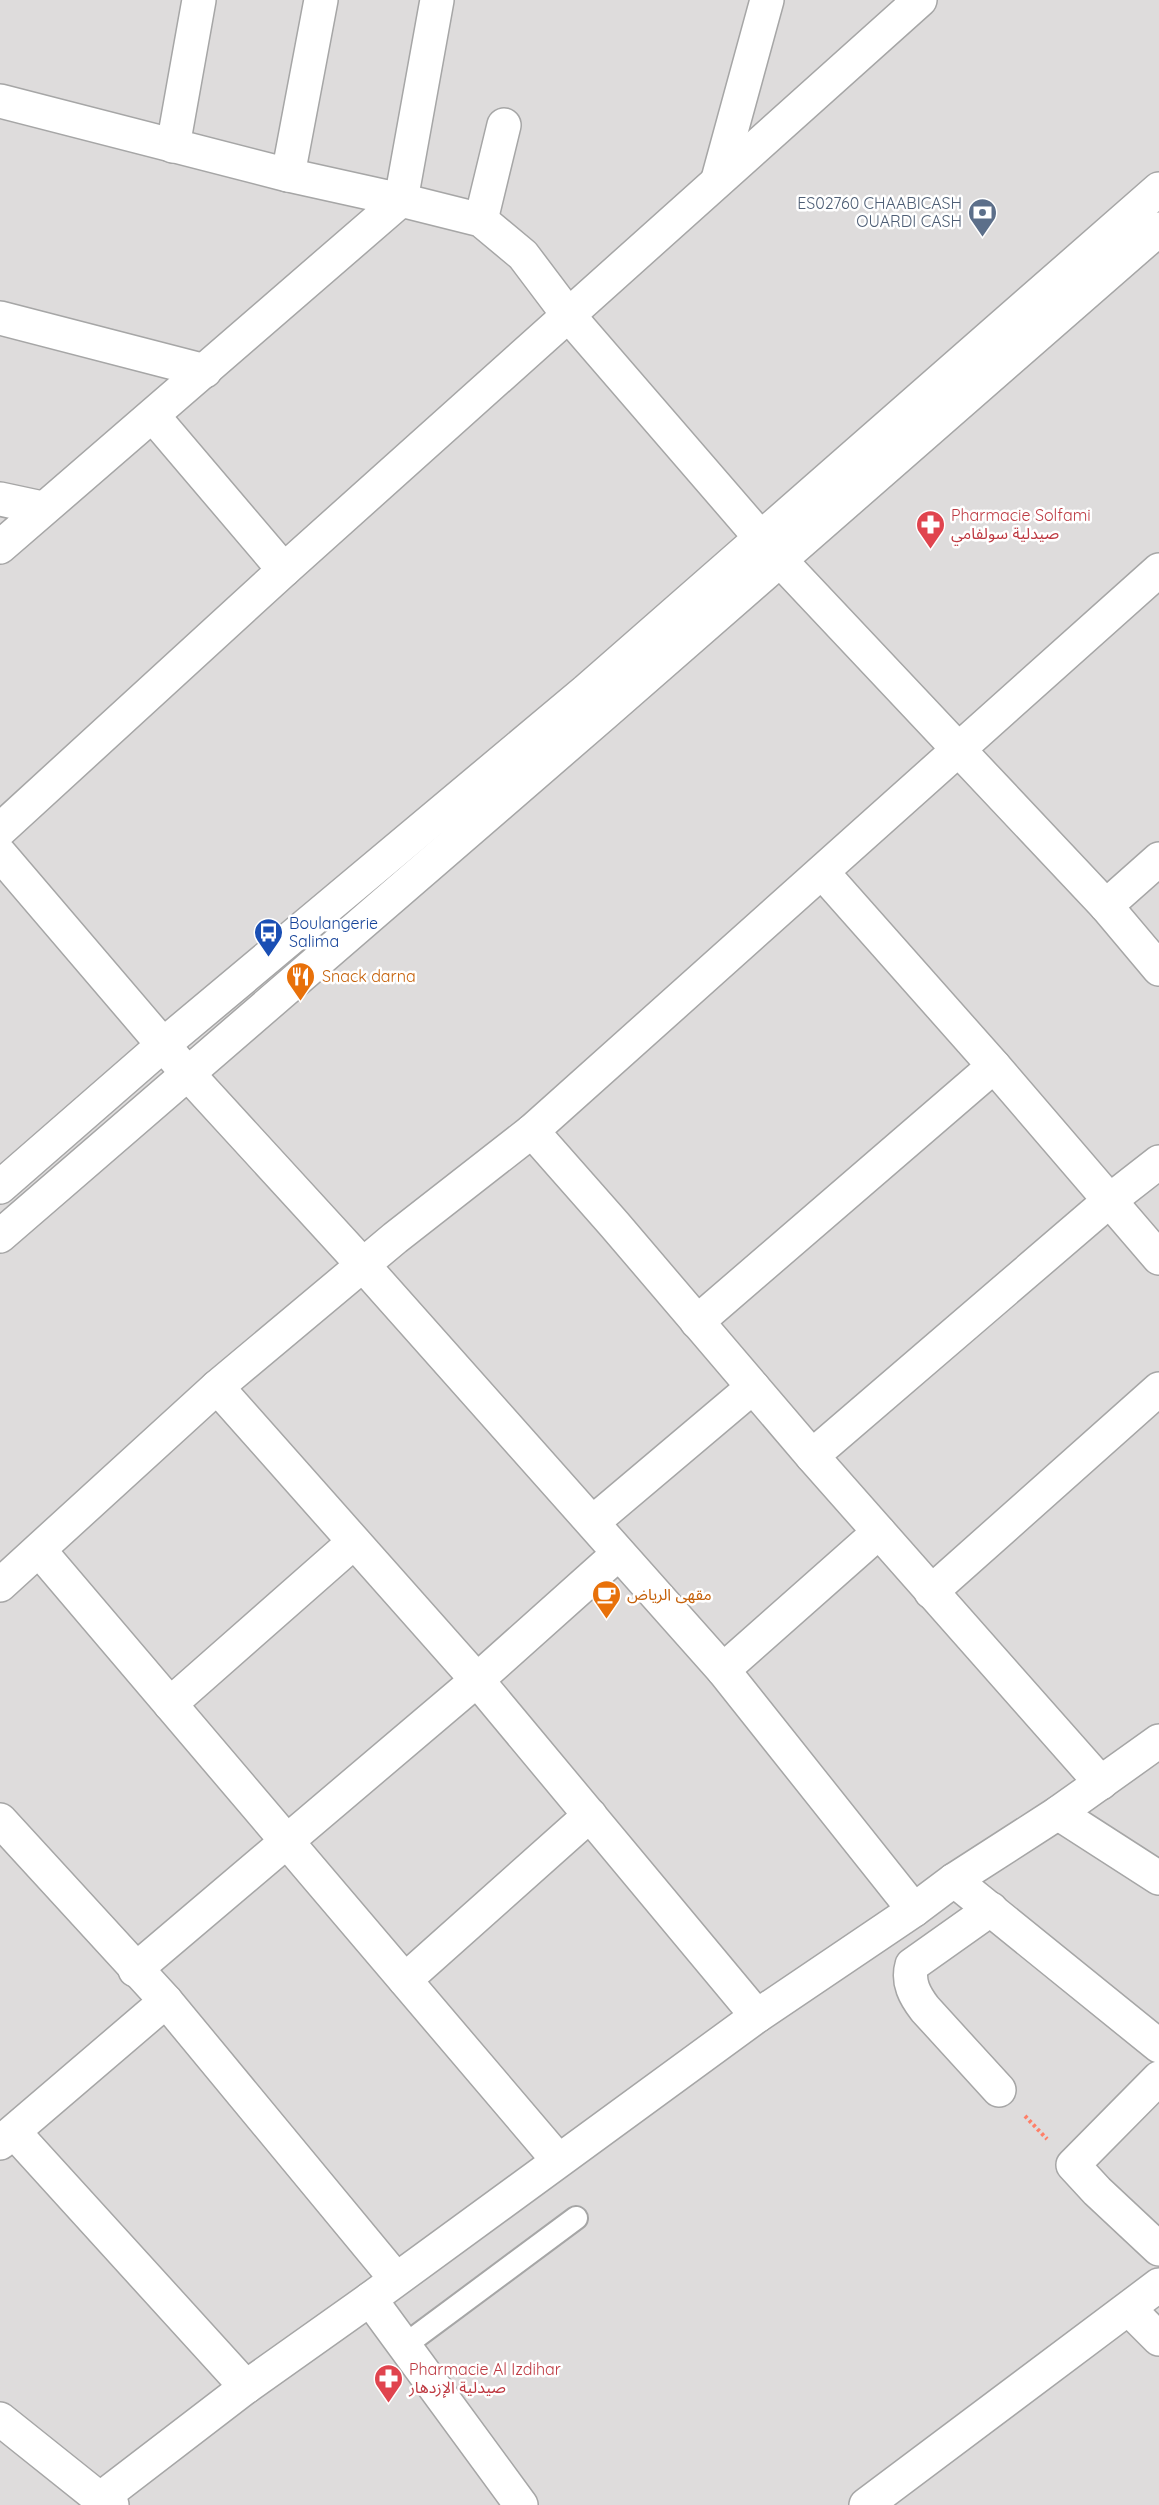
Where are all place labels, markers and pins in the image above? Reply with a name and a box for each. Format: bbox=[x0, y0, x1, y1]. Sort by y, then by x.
place label: ES02760 CHAABICASH OUARDI CASH bbox=[797, 193, 962, 231]
bank icon: ES02760 CHAABICASH OUARDI CASH bbox=[967, 196, 999, 238]
place label: Pharmacie Solfami صيدلية سولفامي bbox=[951, 505, 1091, 546]
pharmacy icon: Pharmacie Solfami صيدلية سولفامي bbox=[914, 508, 946, 550]
place label: Boulangerie Salima bbox=[289, 913, 378, 951]
bus stop icon: Boulangerie Salima bbox=[252, 916, 284, 958]
restaurant icon: Snack darna bbox=[285, 960, 317, 1002]
place label: Snack darna bbox=[322, 966, 416, 986]
cafe icon: مقهى الرياض bbox=[590, 1578, 622, 1620]
place label: مقهى الرياض bbox=[627, 1584, 712, 1604]
place label: Pharmacie Al Izdihar صيدلية الإزدهار bbox=[408, 2359, 561, 2398]
pharmacy icon: Pharmacie Al Izdihar صيدلية الإزدهار bbox=[372, 2362, 404, 2404]

